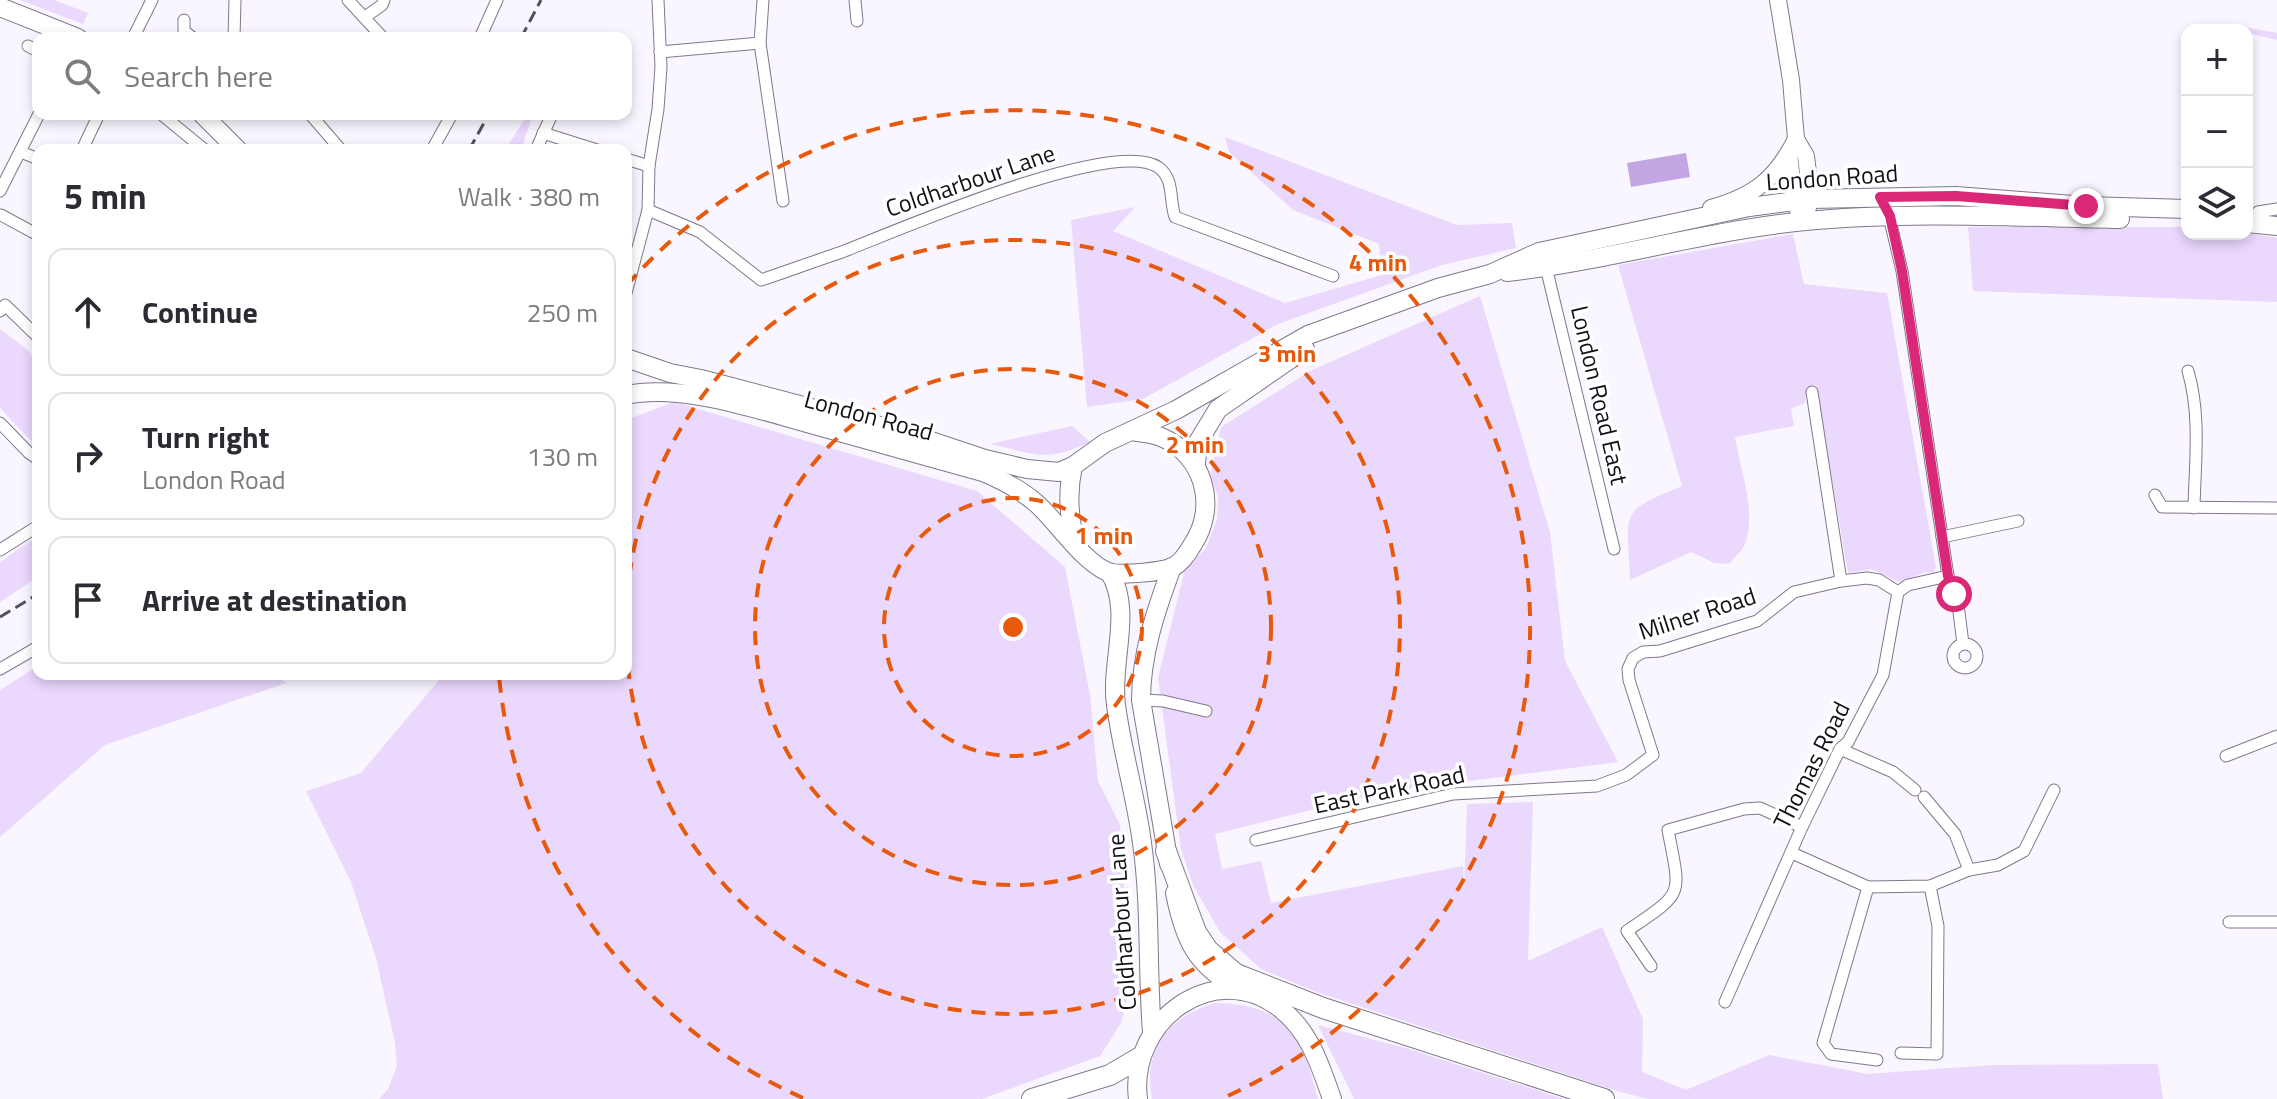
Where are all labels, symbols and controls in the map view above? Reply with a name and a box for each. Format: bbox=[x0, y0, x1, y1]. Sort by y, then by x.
map controls bbox=[2181, 24, 2253, 240]
button: + bbox=[2181, 24, 2253, 96]
search box bbox=[32, 32, 632, 120]
text: Search here bbox=[124, 53, 273, 99]
icon: search bbox=[60, 54, 104, 98]
button: − bbox=[2181, 96, 2253, 168]
street label: Coldharbour Lane bbox=[880, 134, 1060, 226]
street label: London Road bbox=[1765, 154, 1899, 200]
button: layers bbox=[2181, 168, 2253, 240]
text: 5 min bbox=[64, 170, 147, 222]
text: Walk · 380 m bbox=[458, 177, 600, 216]
route end bbox=[2068, 188, 2104, 224]
text: 4 min bbox=[1349, 244, 1407, 280]
text: Continue bbox=[142, 289, 258, 335]
icon: ahead bbox=[66, 290, 110, 334]
text: 250 m bbox=[527, 293, 598, 332]
street label: London Road East bbox=[1562, 302, 1638, 489]
text: 3 min bbox=[1258, 335, 1316, 371]
street label: London Road bbox=[800, 380, 938, 450]
text: Turn right bbox=[142, 414, 270, 460]
text: 2 min bbox=[1166, 426, 1224, 462]
icon: right bbox=[66, 434, 110, 478]
text: 130 m bbox=[527, 437, 598, 476]
text: London Road bbox=[142, 460, 285, 499]
text: 1 min bbox=[1075, 517, 1133, 553]
route start bbox=[1936, 576, 1972, 612]
text: Arrive at destination bbox=[142, 577, 407, 623]
street label: Milner Road bbox=[1634, 577, 1760, 649]
icon: arrive bbox=[66, 578, 110, 622]
centre of rings bbox=[999, 613, 1027, 641]
street label: Thomas Road bbox=[1763, 695, 1859, 835]
street label: East Park Road bbox=[1310, 755, 1468, 823]
street label: Coldharbour Lane bbox=[1097, 832, 1145, 1012]

